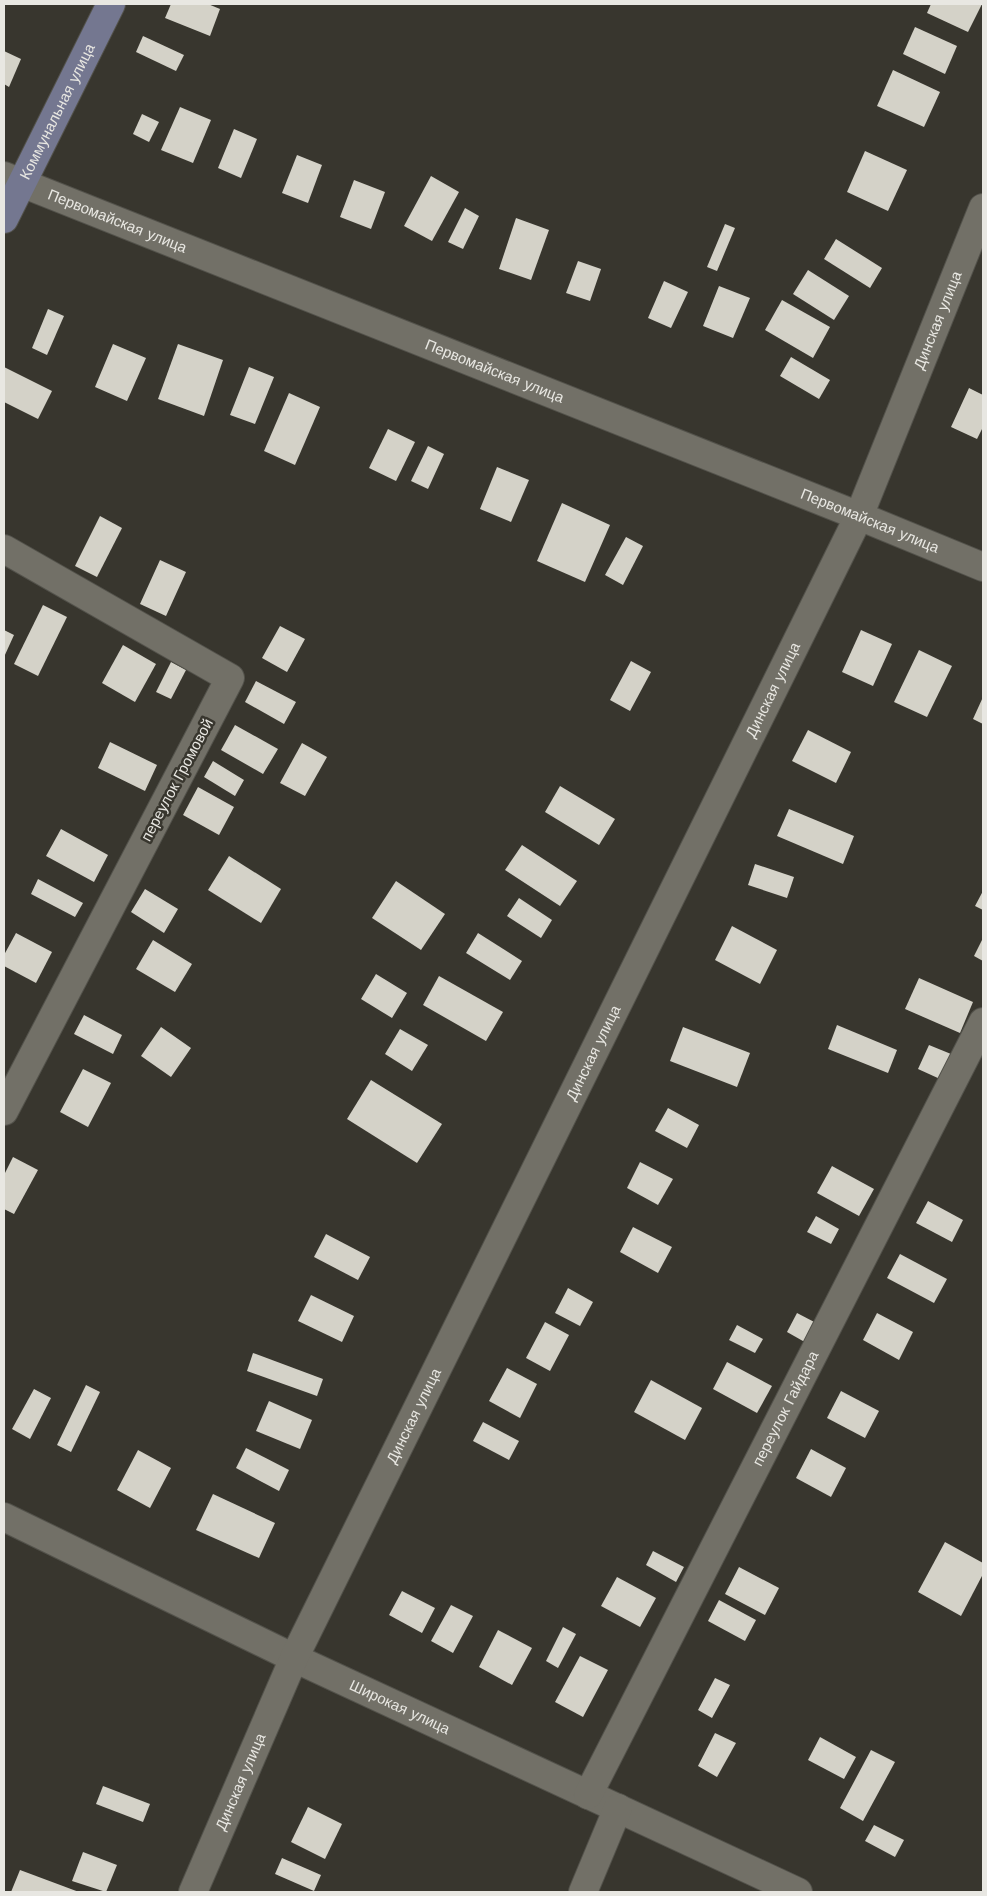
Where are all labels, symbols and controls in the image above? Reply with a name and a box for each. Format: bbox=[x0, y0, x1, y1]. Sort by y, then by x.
street label: Коммунальная улица bbox=[16, 40, 99, 183]
street label: Первомайская улица bbox=[45, 185, 190, 257]
street label: Динская улица bbox=[910, 268, 966, 372]
street label: Первомайская улица bbox=[423, 335, 567, 407]
street label: Первомайская улица bbox=[798, 485, 942, 557]
street label: Динская улица bbox=[742, 639, 804, 741]
street label: переулок Громовой bbox=[137, 716, 217, 844]
street label: Динская улица bbox=[562, 1002, 625, 1104]
street label: переулок Гайдара bbox=[749, 1347, 823, 1469]
street label: Динская улица bbox=[383, 1365, 445, 1467]
street label: Широкая улица bbox=[347, 1676, 453, 1738]
street label: Динская улица bbox=[212, 1730, 270, 1833]

